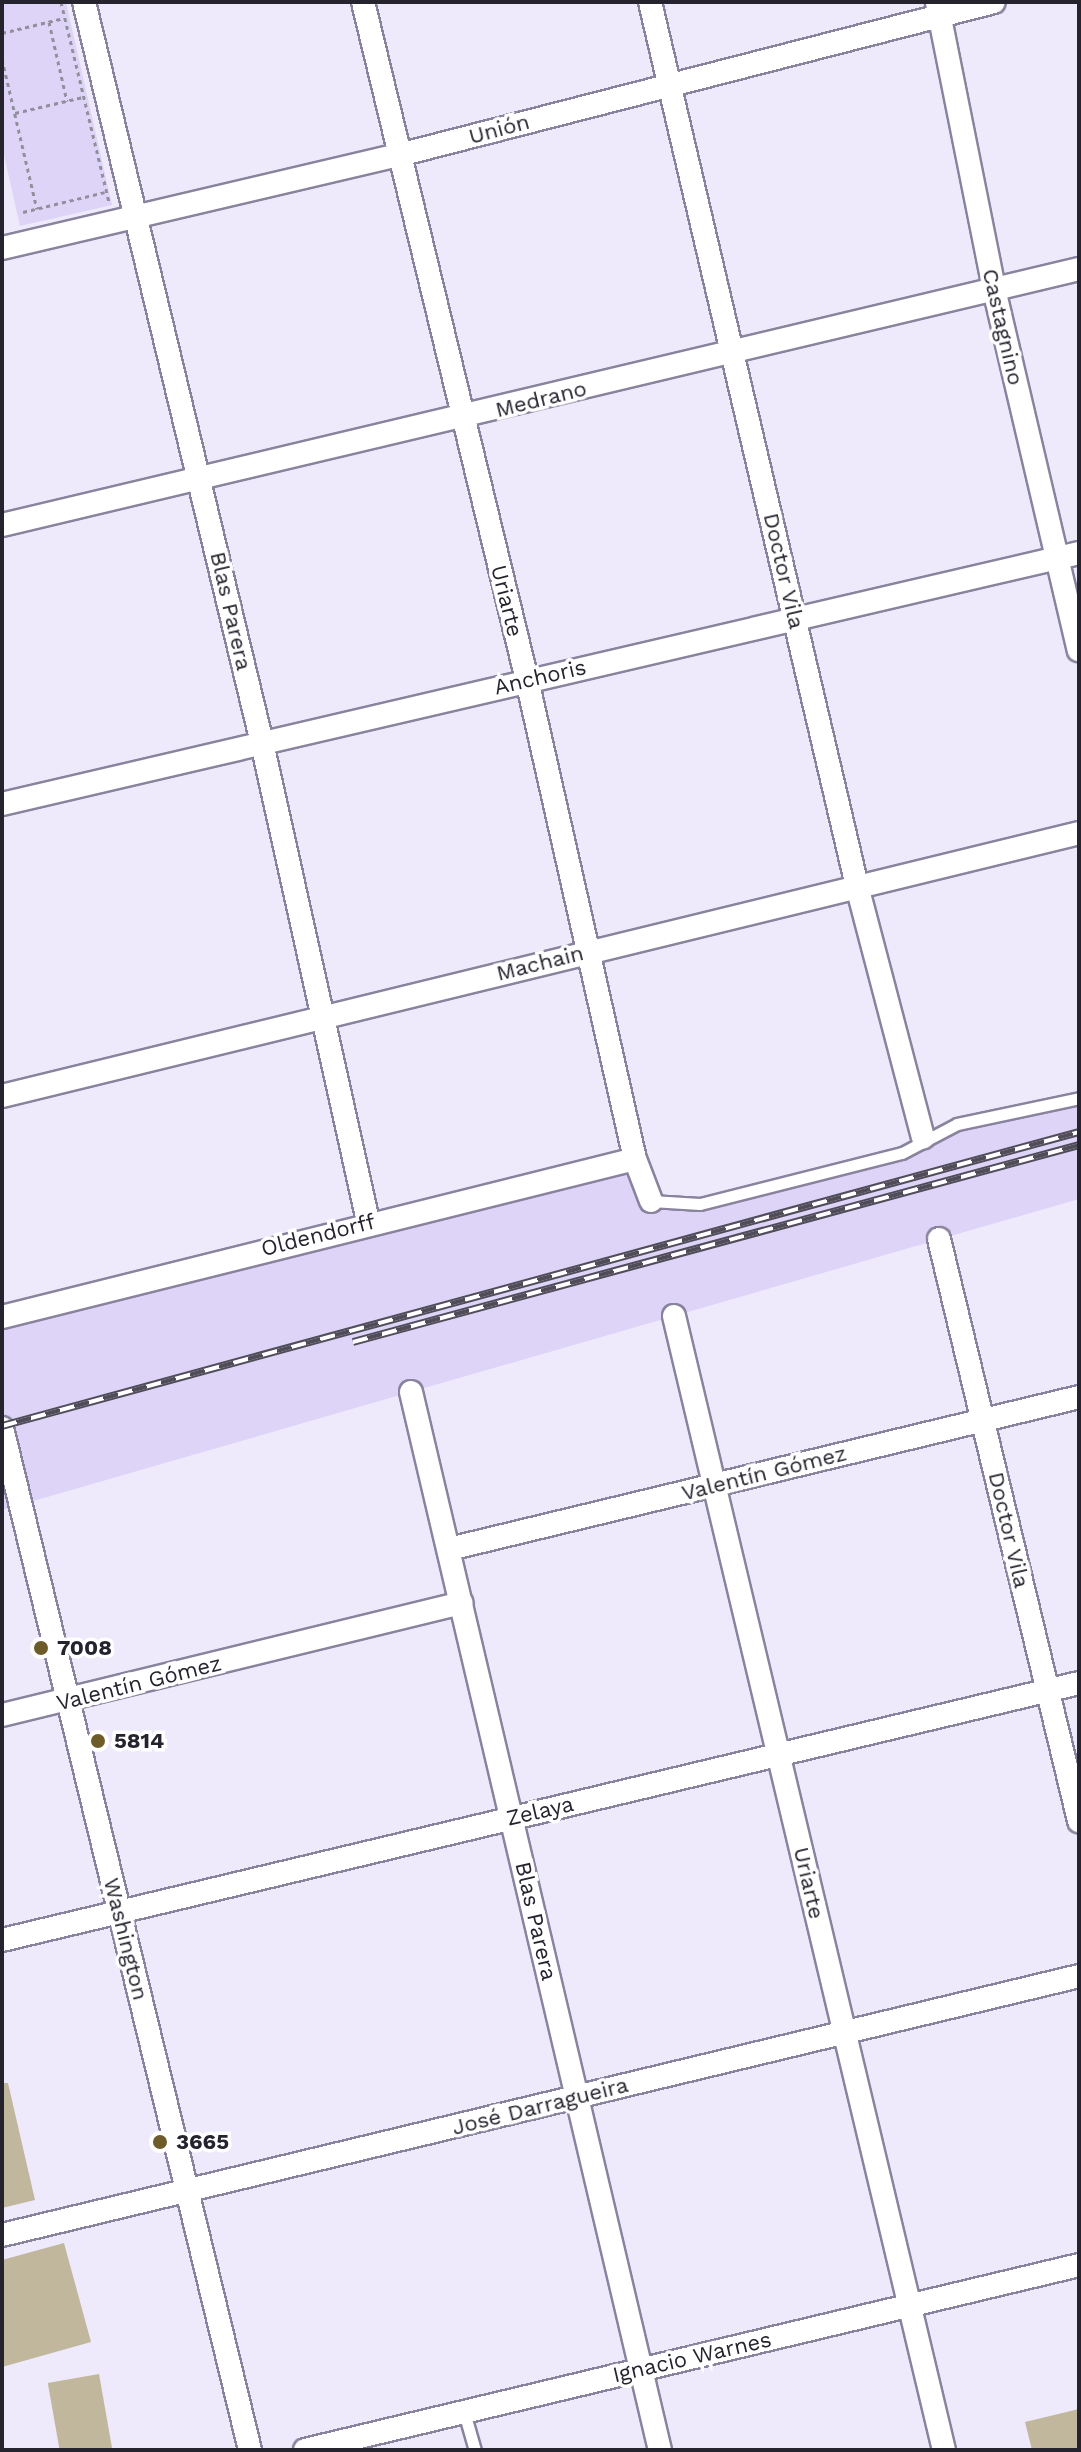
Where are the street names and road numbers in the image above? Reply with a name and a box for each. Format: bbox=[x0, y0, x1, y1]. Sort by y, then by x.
street label: Unión bbox=[466, 108, 532, 150]
street label: Castagnino bbox=[977, 266, 1029, 388]
street label: Medrano bbox=[493, 375, 589, 423]
street label: Doctor Vila bbox=[758, 510, 810, 632]
street label: Blas Parera bbox=[205, 549, 257, 673]
street label: Uriarte bbox=[485, 562, 529, 640]
street label: Anchoris bbox=[491, 654, 589, 700]
street label: Machain bbox=[494, 939, 586, 987]
street label: Oldendorff bbox=[258, 1208, 378, 1262]
street label: Valentín Gómez bbox=[679, 1440, 849, 1506]
street label: Doctor Vila bbox=[983, 1469, 1035, 1591]
street label: Valentín Gómez bbox=[54, 1650, 224, 1716]
street label: Zelaya bbox=[504, 1790, 576, 1832]
street label: Uriarte bbox=[788, 1844, 830, 1922]
street label: Blas Parera bbox=[510, 1859, 562, 1983]
street label: Washington bbox=[98, 1875, 154, 2003]
street label: José Darragueira bbox=[449, 2071, 631, 2141]
street label: Ignacio Warnes bbox=[610, 2326, 774, 2388]

